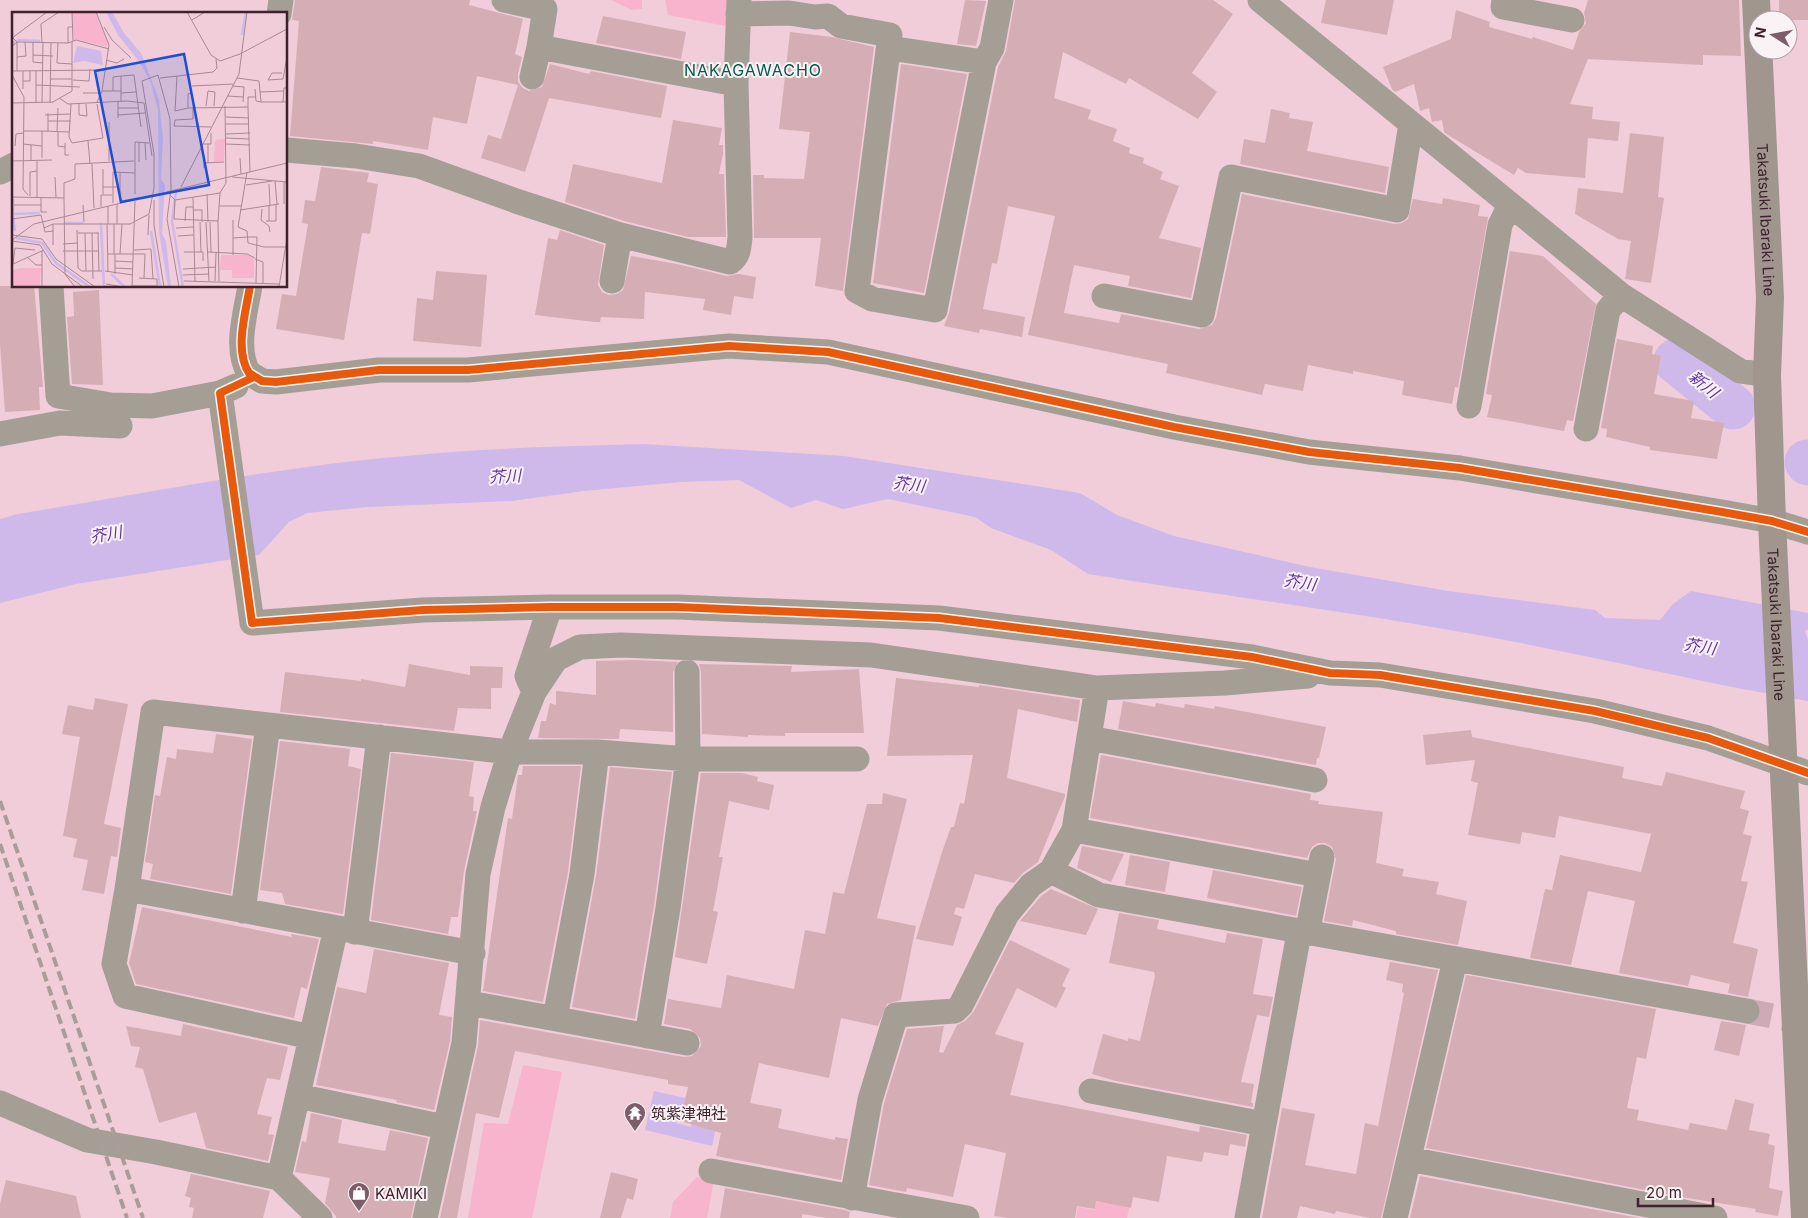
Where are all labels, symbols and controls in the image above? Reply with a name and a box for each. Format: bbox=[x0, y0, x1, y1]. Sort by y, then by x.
north arrow bbox=[1748, 10, 1798, 60]
inset map bbox=[12, 12, 288, 288]
text: N bbox=[1750, 26, 1769, 39]
district label: NAKAGAWACHO bbox=[684, 60, 822, 80]
street label: Takatsuki Ibaraki Line bbox=[1753, 143, 1779, 297]
water label: 新川 bbox=[1685, 366, 1724, 403]
water label: 芥川 bbox=[488, 465, 523, 487]
water label: 芥川 bbox=[892, 472, 928, 496]
water label: 芥川 bbox=[88, 521, 125, 547]
street label: Takatsuki Ibaraki Line bbox=[1764, 547, 1790, 701]
water label: 芥川 bbox=[1283, 570, 1319, 595]
water label: 芥川 bbox=[1683, 634, 1719, 659]
temple icon: 筑紫津神社 bbox=[623, 1101, 647, 1132]
place label: 筑紫津神社 bbox=[651, 1104, 726, 1123]
scale bar bbox=[1638, 1176, 1713, 1208]
shop icon: KAMIKI bbox=[347, 1181, 371, 1212]
text: 20 m bbox=[1646, 1183, 1682, 1202]
place label: KAMIKI bbox=[375, 1184, 427, 1203]

